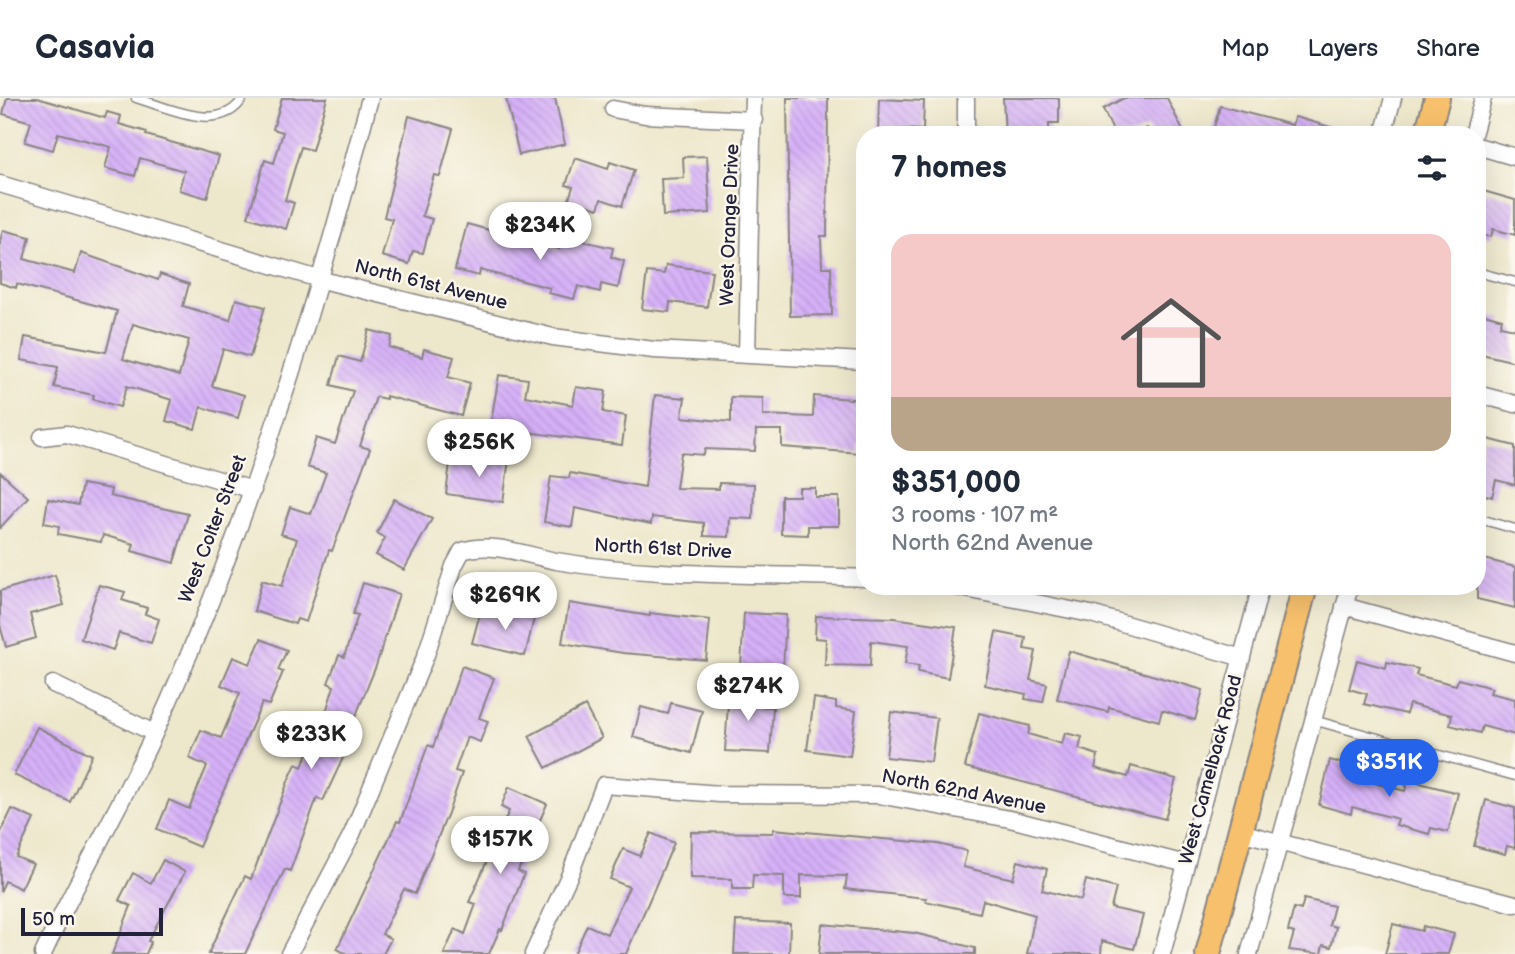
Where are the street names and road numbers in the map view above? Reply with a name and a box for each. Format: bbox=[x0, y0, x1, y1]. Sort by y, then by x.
street label: West Orange Drive bbox=[716, 143, 744, 307]
street label: North 61st Avenue bbox=[352, 255, 510, 315]
street label: West Colter Street bbox=[174, 452, 252, 606]
street label: North 61st Drive bbox=[594, 534, 732, 564]
street label: West Camelback Road bbox=[1175, 673, 1247, 867]
street label: North 62nd Avenue bbox=[880, 765, 1048, 819]

